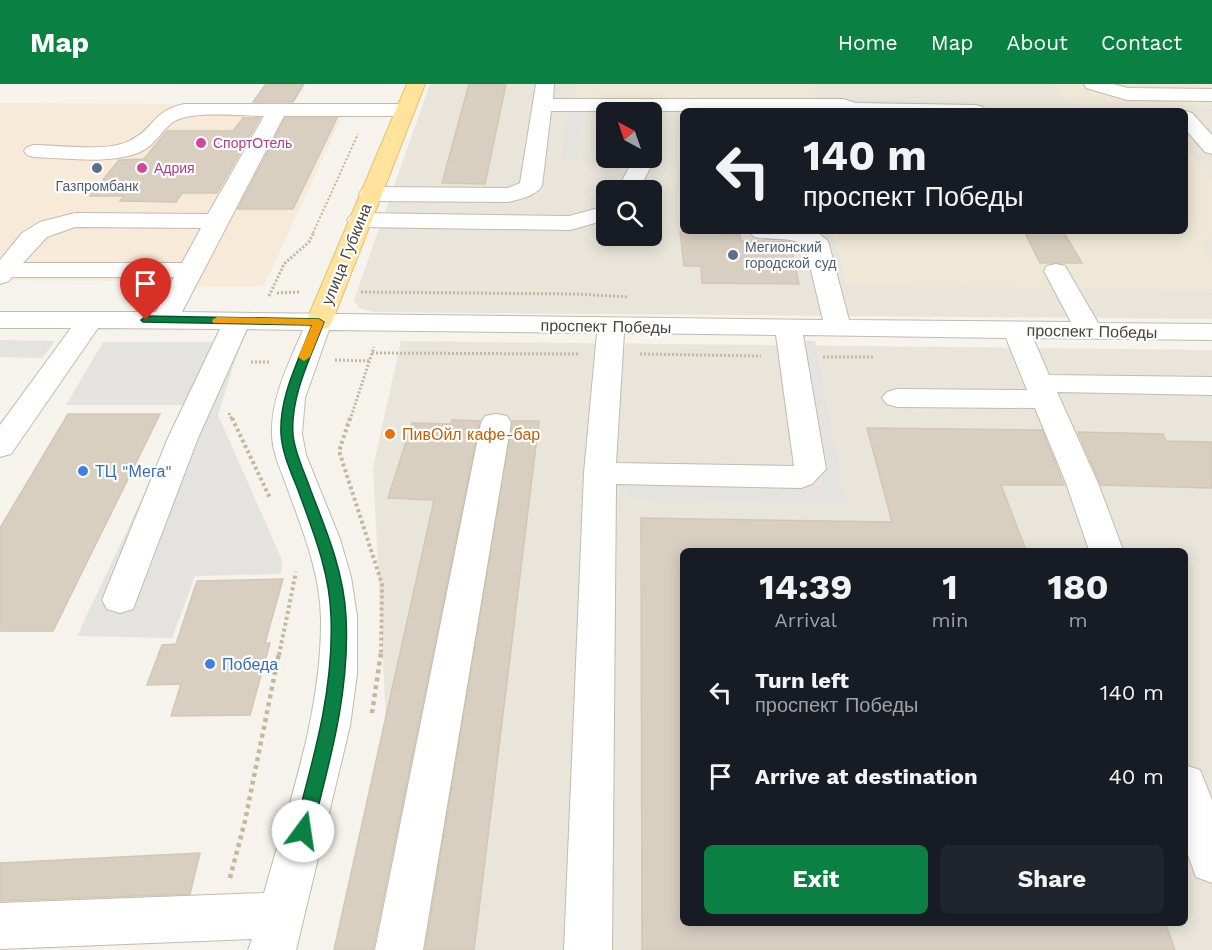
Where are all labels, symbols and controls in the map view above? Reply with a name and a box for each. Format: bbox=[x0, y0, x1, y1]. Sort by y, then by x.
text: Map bbox=[30, 26, 89, 59]
text: Home bbox=[838, 30, 898, 55]
text: Map bbox=[931, 30, 974, 55]
text: About bbox=[1007, 30, 1068, 55]
text: Contact bbox=[1101, 30, 1182, 55]
north arrow bbox=[596, 102, 662, 168]
map controls bbox=[596, 102, 662, 246]
text: 140 m bbox=[803, 131, 927, 180]
icon: left bbox=[704, 132, 782, 210]
place label: СпортОтель bbox=[213, 135, 292, 151]
marker: СпортОтель bbox=[194, 136, 208, 150]
place label: Адрия bbox=[154, 160, 195, 176]
marker: Газпромбанк bbox=[90, 161, 104, 175]
marker: Адрия bbox=[135, 161, 149, 175]
place label: Газпромбанк bbox=[56, 178, 139, 194]
button: search bbox=[596, 180, 662, 246]
text: проспект Победы bbox=[803, 181, 1024, 213]
street label: улица Губкина bbox=[317, 200, 376, 308]
place label: Мегионский городской суд bbox=[745, 239, 836, 271]
marker: Мегионский городской суд bbox=[726, 248, 740, 262]
pin bbox=[120, 258, 171, 320]
icon: arrive bbox=[129, 267, 162, 300]
street label: проспект Победы bbox=[540, 316, 672, 337]
street label: проспект Победы bbox=[1026, 321, 1158, 342]
place label: ПивОйл кафе-бар bbox=[402, 425, 540, 444]
marker: ПивОйл кафе-бар bbox=[383, 427, 397, 441]
place label: ТЦ "Мега" bbox=[95, 462, 172, 481]
marker: ТЦ "Мега" bbox=[76, 464, 90, 478]
text: 14:39 bbox=[759, 566, 852, 608]
text: 1 bbox=[942, 566, 958, 608]
text: 180 bbox=[1048, 566, 1109, 608]
text: Arrival bbox=[775, 608, 837, 632]
text: min bbox=[932, 608, 968, 632]
text: m bbox=[1069, 608, 1088, 632]
place label: Победа bbox=[222, 655, 278, 674]
marker: Победа bbox=[203, 657, 217, 671]
text: Turn left bbox=[755, 668, 849, 693]
icon: left bbox=[704, 676, 737, 709]
text: 140 m bbox=[1100, 680, 1164, 705]
text: проспект Победы bbox=[755, 693, 918, 717]
icon: arrive bbox=[704, 760, 737, 793]
text: Arrive at destination bbox=[755, 764, 978, 789]
text: 40 m bbox=[1108, 764, 1164, 789]
position arrow bbox=[271, 799, 335, 863]
button: Exit bbox=[704, 845, 928, 914]
button: Share bbox=[940, 845, 1164, 914]

